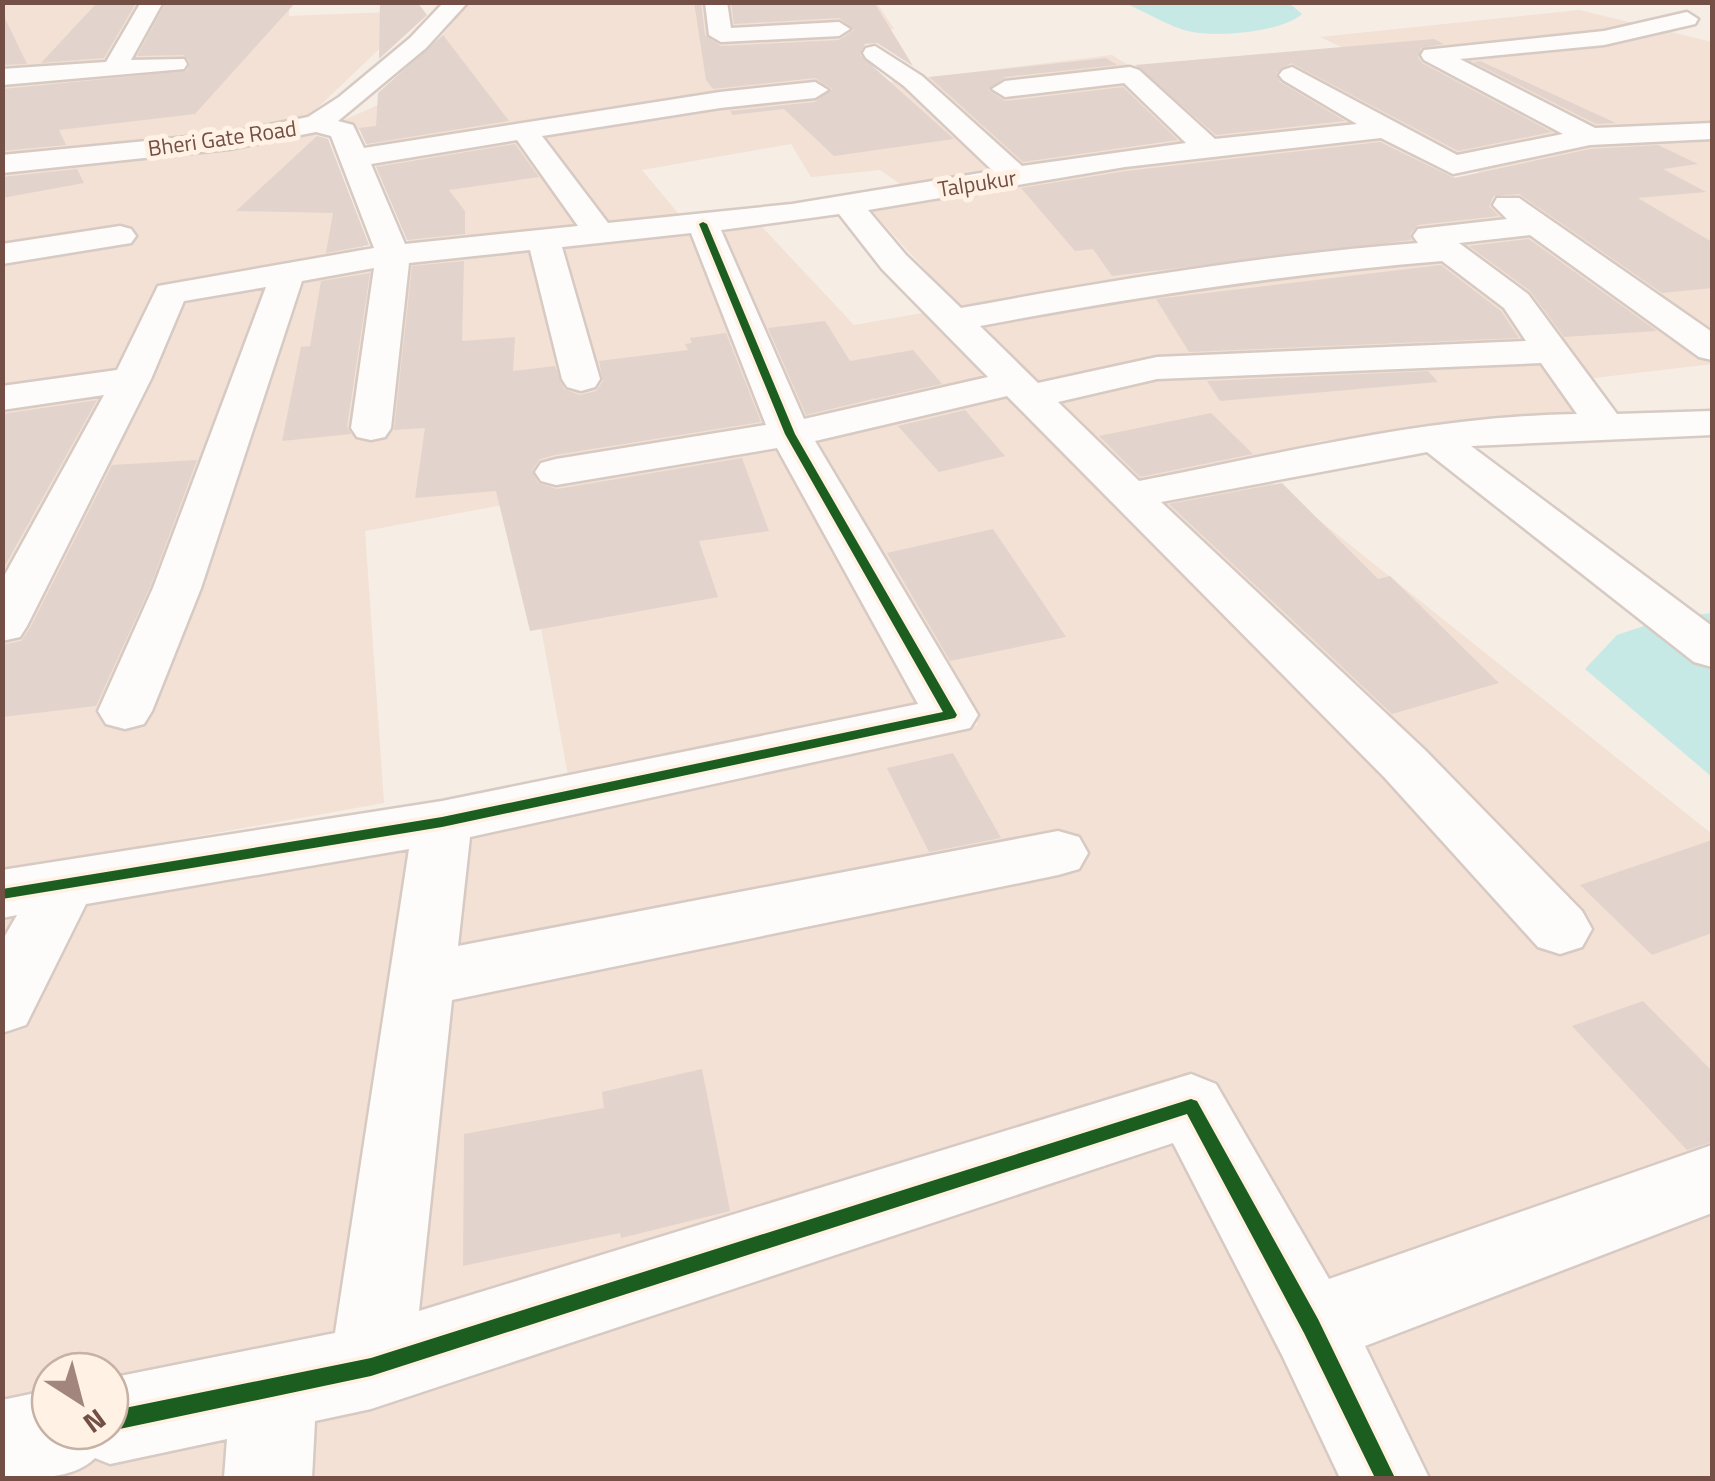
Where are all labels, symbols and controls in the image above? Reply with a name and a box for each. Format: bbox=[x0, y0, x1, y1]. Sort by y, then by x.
street label: Bheri Gate Road bbox=[146, 111, 298, 165]
street label: Talpukur bbox=[935, 160, 1019, 206]
north arrow bbox=[30, 1351, 130, 1451]
text: N bbox=[75, 1399, 115, 1445]

